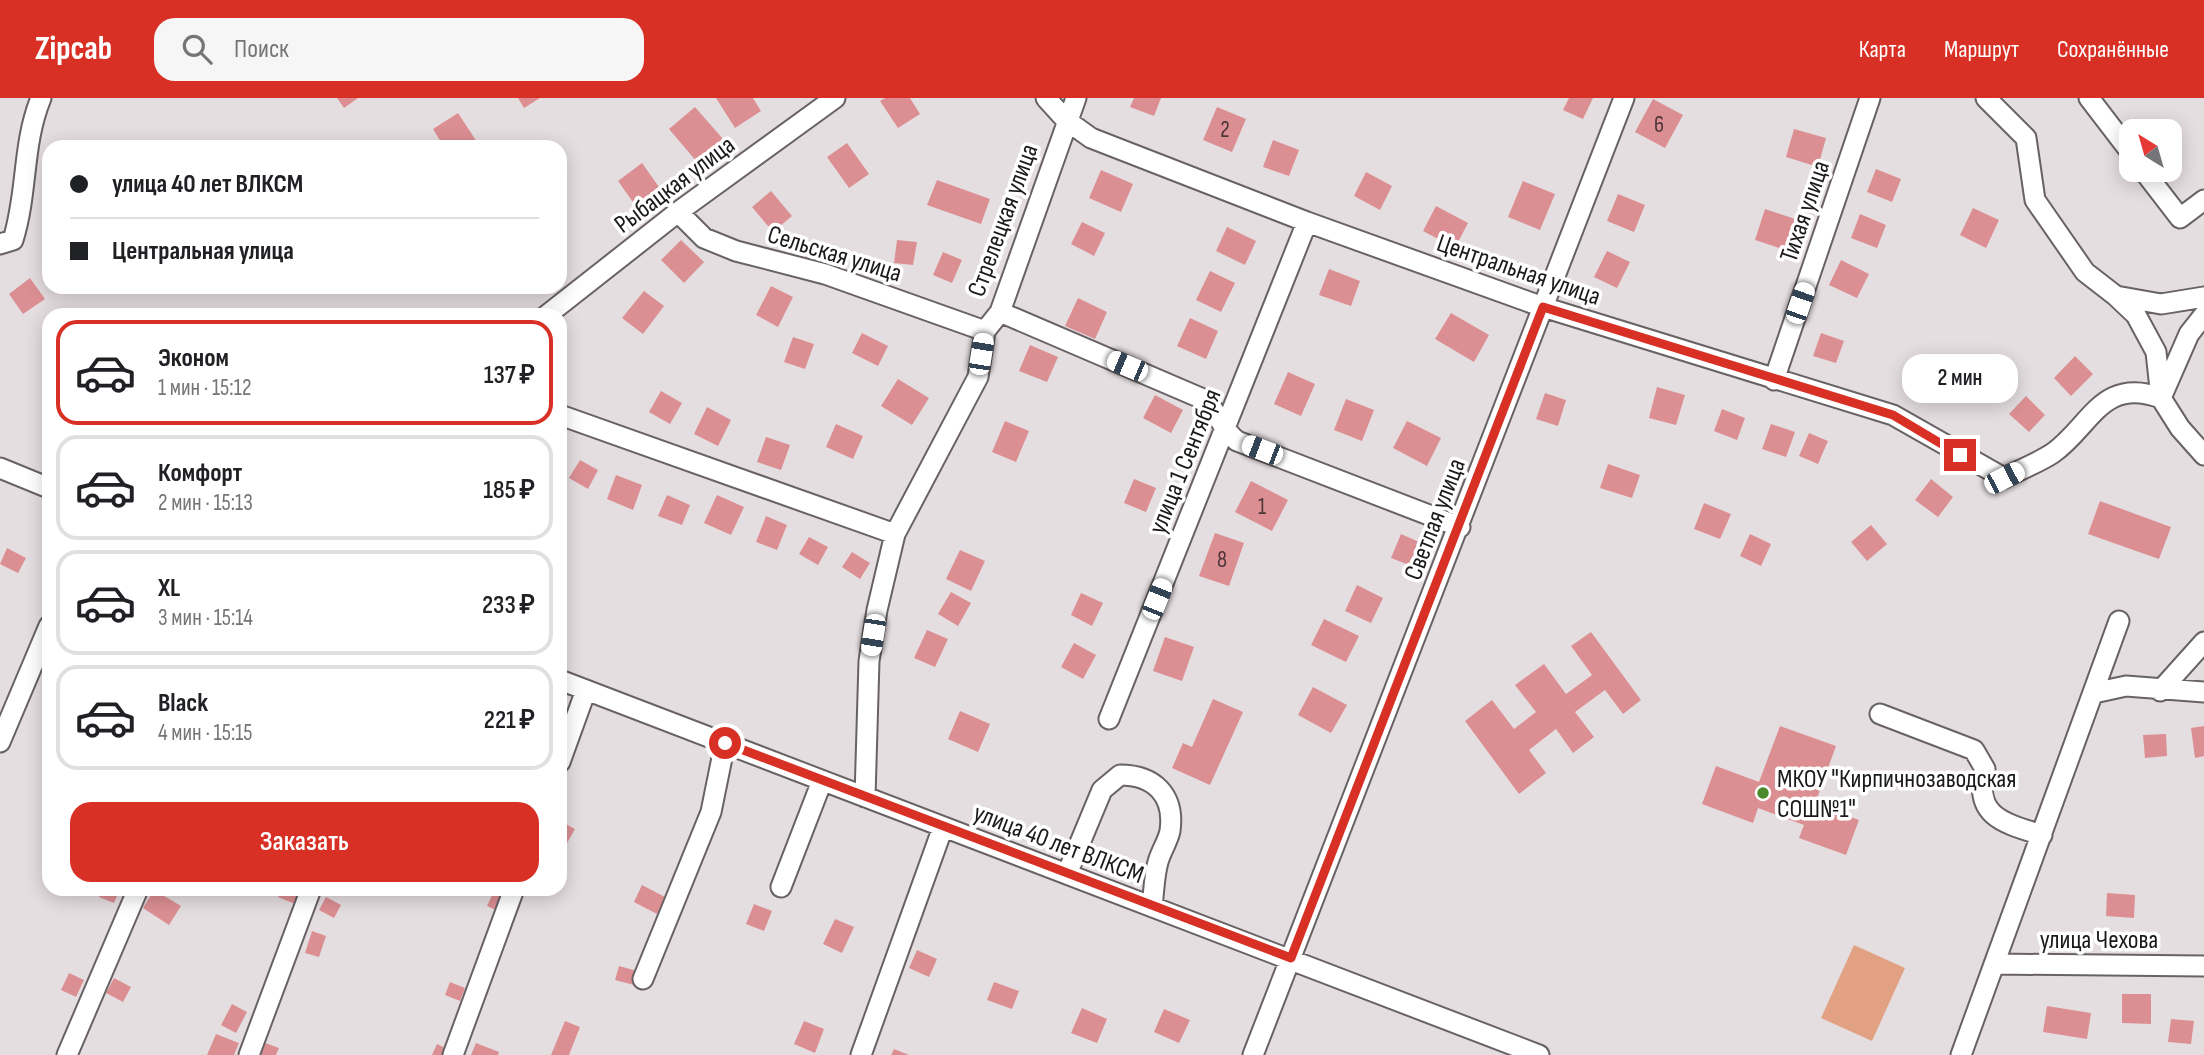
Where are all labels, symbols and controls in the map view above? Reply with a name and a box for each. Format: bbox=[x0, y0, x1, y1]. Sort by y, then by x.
search box bbox=[154, 18, 644, 81]
text: Zipcab bbox=[35, 29, 112, 69]
icon: search bbox=[178, 30, 216, 68]
text: Поиск bbox=[234, 34, 289, 65]
text: Карта bbox=[1859, 35, 1906, 64]
text: Маршрут bbox=[1944, 35, 2019, 64]
text: Сохранённые bbox=[2057, 35, 2169, 64]
house number: 6 bbox=[1654, 111, 1664, 139]
house number: 2 bbox=[1220, 116, 1230, 144]
north arrow bbox=[2119, 119, 2182, 182]
map controls bbox=[2119, 119, 2182, 182]
street label: Рыбацкая улица bbox=[609, 130, 741, 240]
street label: Стрелецкая улица bbox=[961, 140, 1045, 301]
street label: Тихая улица bbox=[1774, 157, 1837, 266]
text: улица 40 лет ВЛКСМ bbox=[112, 169, 303, 200]
street label: Сельская улица bbox=[764, 219, 905, 290]
street label: Центральная улица bbox=[1433, 228, 1604, 313]
text: Центральная улица bbox=[112, 236, 294, 267]
car bbox=[1784, 280, 1817, 326]
car bbox=[968, 332, 995, 376]
icon: car bbox=[74, 341, 137, 404]
text: Эконом bbox=[158, 343, 229, 374]
car bbox=[1104, 348, 1151, 384]
callout: 2 мин bbox=[1902, 354, 2018, 402]
text: 137 ₽ bbox=[484, 360, 535, 391]
text: 2 мин bbox=[1938, 364, 1982, 392]
text: 1 мин · 15:12 bbox=[158, 374, 251, 402]
street label: улица 1 Сентября bbox=[1142, 385, 1228, 538]
car bbox=[1239, 433, 1286, 467]
route end bbox=[1944, 439, 1976, 471]
street label: Светлая улица bbox=[1398, 454, 1473, 585]
icon: car bbox=[74, 456, 137, 519]
text: Комфорт bbox=[158, 458, 242, 489]
car bbox=[1981, 459, 2028, 497]
text: 185 ₽ bbox=[483, 475, 535, 506]
text: 2 мин · 15:13 bbox=[158, 489, 253, 517]
house number: 1 bbox=[1258, 493, 1266, 521]
house number: 8 bbox=[1217, 546, 1227, 574]
icon: car bbox=[74, 571, 137, 634]
text: XL bbox=[158, 573, 180, 604]
car bbox=[1140, 576, 1175, 622]
text: 233 ₽ bbox=[482, 590, 535, 621]
text: 3 мин · 15:14 bbox=[158, 604, 253, 632]
car bbox=[860, 613, 887, 657]
icon: car bbox=[74, 686, 137, 749]
text: Black bbox=[158, 688, 208, 719]
text: 221 ₽ bbox=[484, 705, 535, 736]
text: 4 мин · 15:15 bbox=[158, 719, 253, 747]
route start bbox=[709, 727, 741, 759]
place label: МКОУ "Кирпичнозаводская СОШ№1" bbox=[1777, 764, 2017, 825]
marker: МКОУ "Кирпичнозаводская СОШ№1" bbox=[1755, 785, 1771, 801]
street label: улица 40 лет ВЛКСМ bbox=[969, 798, 1148, 891]
button: Заказать bbox=[70, 802, 539, 882]
street label: улица Чехова bbox=[2040, 925, 2158, 956]

